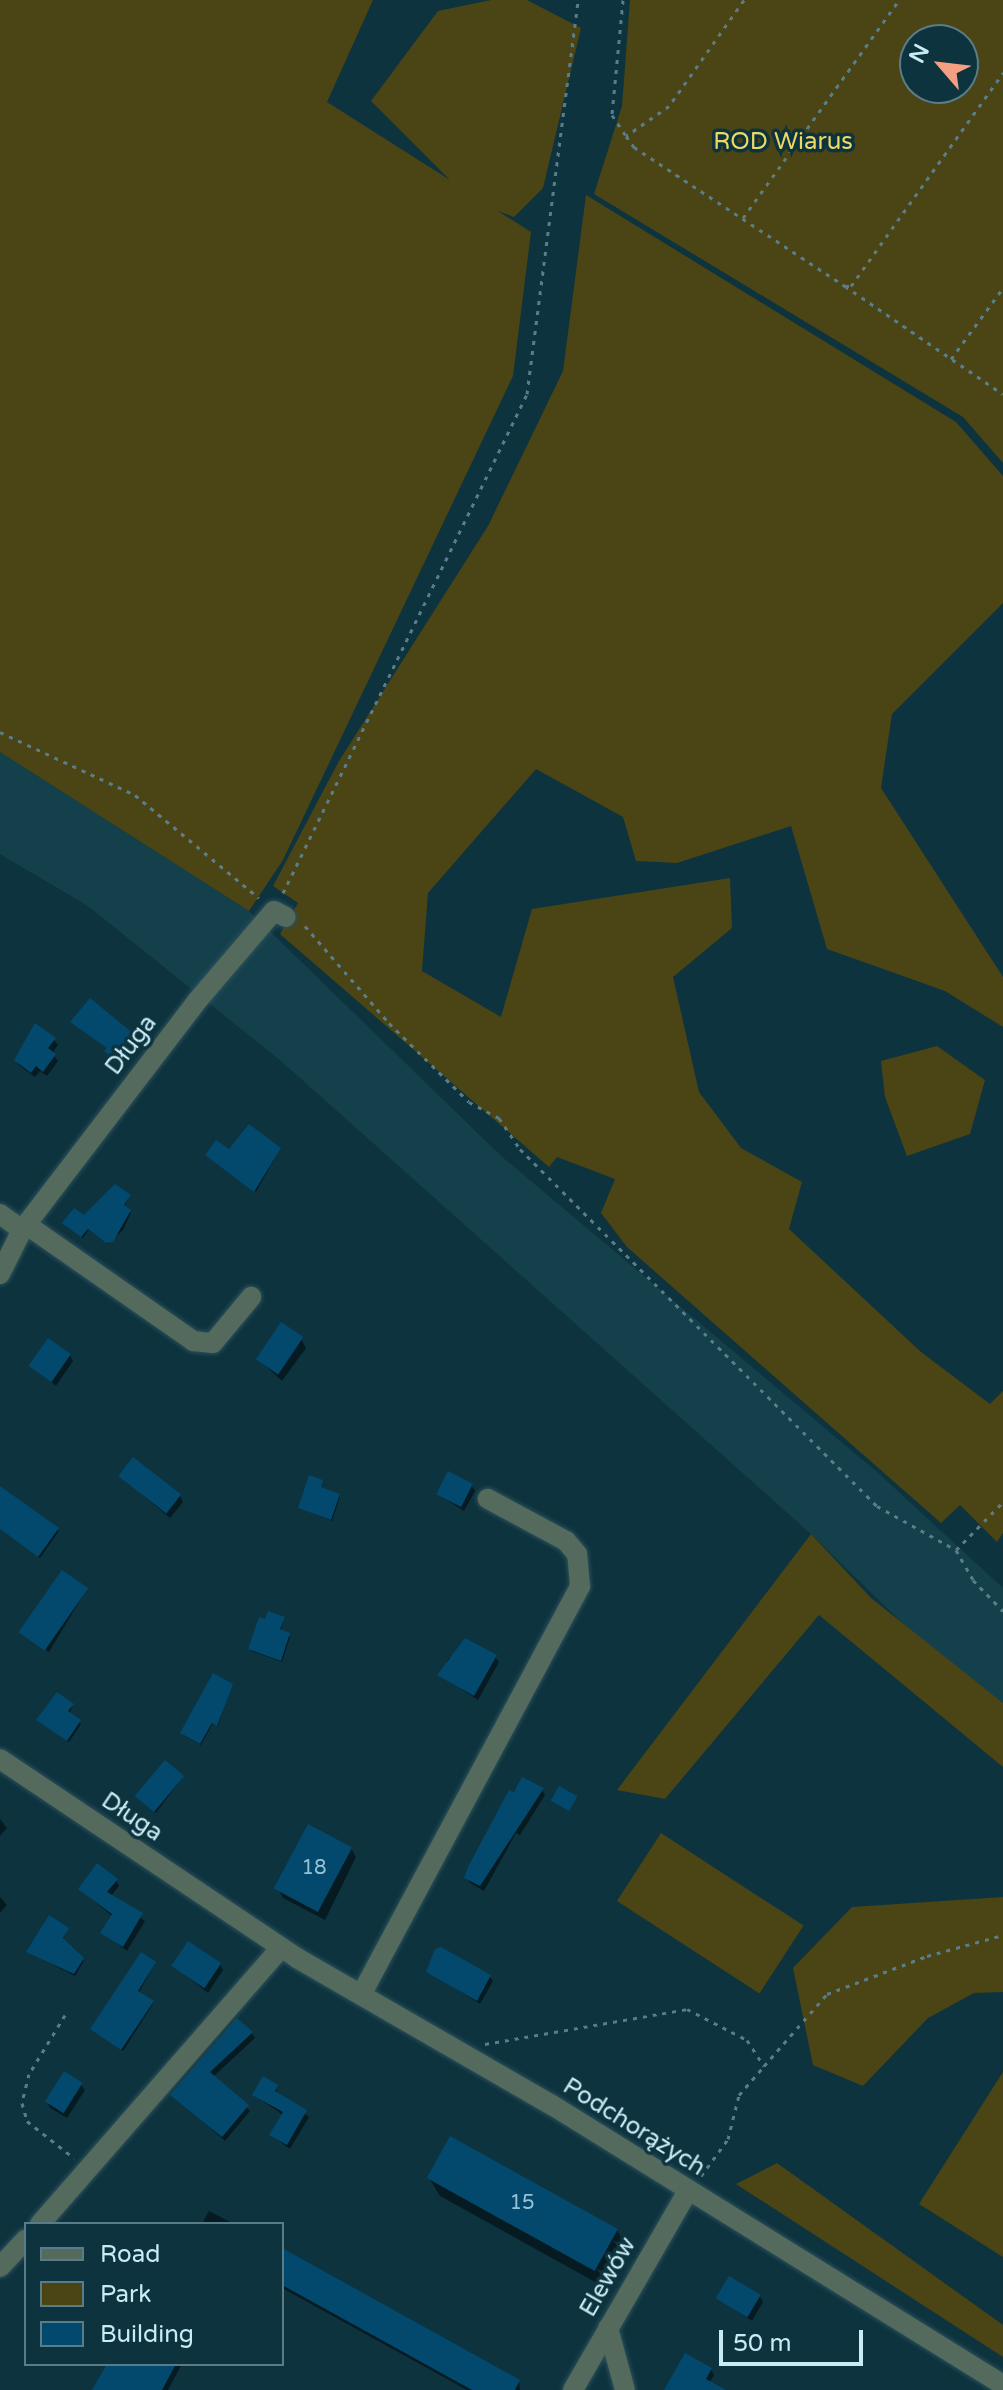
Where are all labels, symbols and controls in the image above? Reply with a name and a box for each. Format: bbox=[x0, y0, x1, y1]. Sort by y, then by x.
north arrow bbox=[899, 24, 979, 104]
text: N bbox=[904, 40, 935, 68]
park label: ROD Wiarus bbox=[713, 128, 853, 156]
street label: Długa bbox=[99, 1009, 163, 1081]
street label: Długa bbox=[96, 1786, 168, 1848]
house number: 18 bbox=[301, 1856, 327, 1880]
street label: Podchorążych bbox=[558, 2072, 710, 2182]
house number: 15 bbox=[509, 2191, 535, 2215]
legend bbox=[24, 2222, 284, 2366]
street label: Elewów bbox=[574, 2232, 642, 2322]
text: Road bbox=[100, 2240, 160, 2269]
text: Park bbox=[100, 2280, 151, 2309]
scale bar bbox=[723, 2314, 867, 2364]
text: Building bbox=[100, 2320, 194, 2349]
text: 50 m bbox=[733, 2329, 791, 2358]

